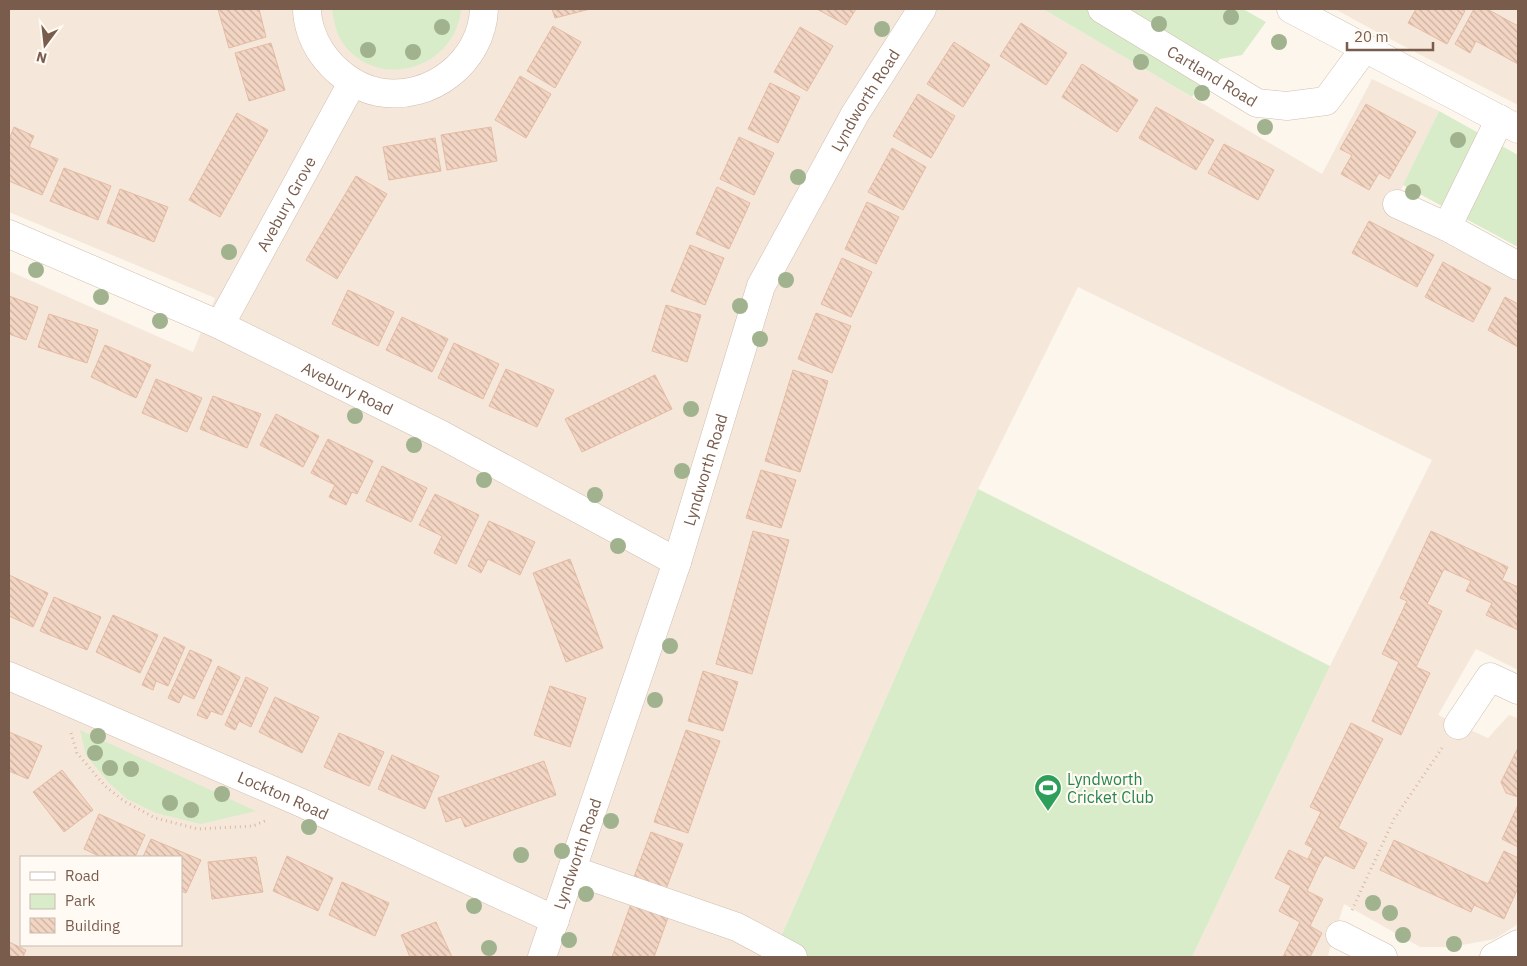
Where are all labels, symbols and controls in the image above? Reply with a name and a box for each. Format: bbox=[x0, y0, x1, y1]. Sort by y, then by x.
north arrow bbox=[20, 20, 70, 70]
scale bar bbox=[1347, 20, 1433, 52]
text: 20 m bbox=[1354, 27, 1389, 46]
street label: Cartland Road bbox=[1164, 41, 1261, 111]
street label: Lyndworth Road bbox=[827, 45, 904, 155]
text: N bbox=[34, 48, 49, 68]
street label: Avebury Grove bbox=[252, 153, 320, 255]
street label: Avebury Road bbox=[298, 357, 396, 419]
street label: Lyndworth Road bbox=[679, 411, 732, 528]
street label: Lockton Road bbox=[235, 766, 332, 824]
place label: Lyndworth Cricket Club bbox=[1067, 769, 1154, 807]
sports icon: Lyndworth Cricket Club bbox=[1033, 773, 1063, 812]
street label: Lyndworth Road bbox=[549, 796, 606, 912]
legend bbox=[20, 856, 182, 946]
text: Road bbox=[65, 866, 100, 885]
text: Park bbox=[65, 891, 95, 910]
text: Building bbox=[65, 916, 120, 935]

